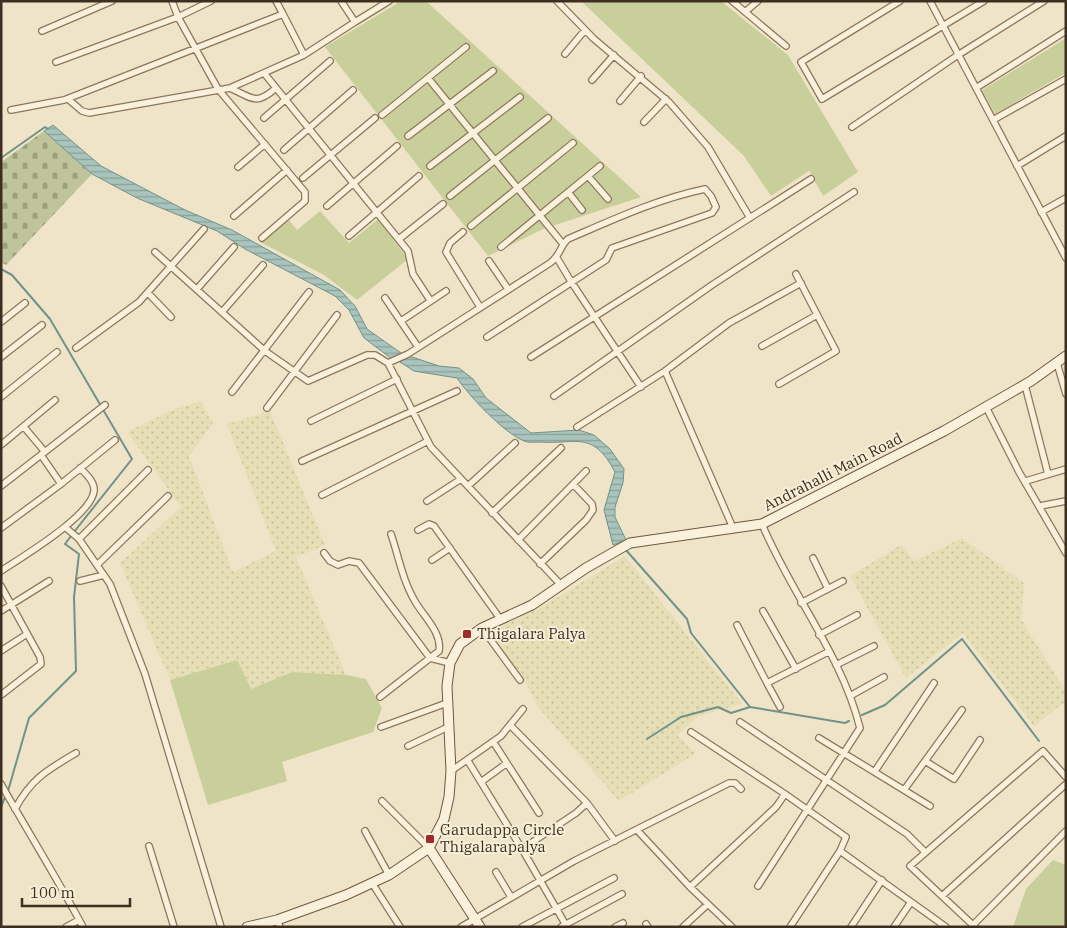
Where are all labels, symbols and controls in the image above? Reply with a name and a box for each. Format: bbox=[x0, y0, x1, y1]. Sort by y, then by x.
street label: Andrahalli Main Road bbox=[760, 428, 905, 515]
place label: Thigalara Palya bbox=[477, 624, 586, 643]
marker: Thigalara Palya bbox=[461, 628, 473, 640]
place label: Garudappa Circle Thigalarapalya bbox=[440, 820, 564, 856]
marker: Garudappa Circle Thigalarapalya bbox=[424, 833, 436, 845]
scale bar bbox=[22, 876, 130, 908]
text: 100 m bbox=[30, 883, 75, 902]

